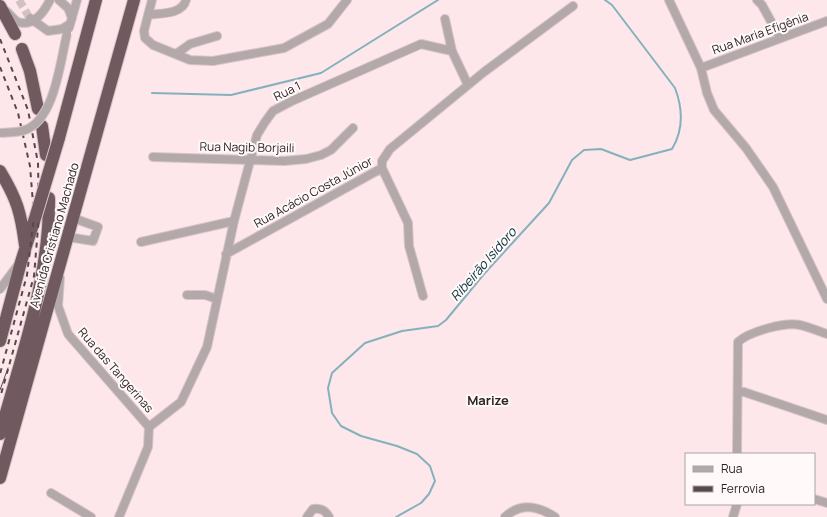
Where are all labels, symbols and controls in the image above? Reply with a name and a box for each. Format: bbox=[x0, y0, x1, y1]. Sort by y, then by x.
street label: Rua Maria Efigênia bbox=[709, 8, 811, 58]
street label: Rua 1 bbox=[270, 77, 304, 105]
street label: Rua Nagib Borjaili bbox=[199, 138, 295, 156]
street label: Rua Acácio Costa Júnior bbox=[251, 152, 376, 232]
street label: Avenida Cristiano Machado bbox=[25, 160, 83, 310]
water label: Ribeirão Isidoro bbox=[446, 222, 521, 305]
street label: Rua das Tangerinas bbox=[74, 324, 158, 416]
district label: Marize bbox=[467, 391, 509, 409]
legend bbox=[685, 453, 815, 505]
text: Rua bbox=[721, 460, 742, 477]
text: Ferrovia bbox=[721, 480, 765, 497]

